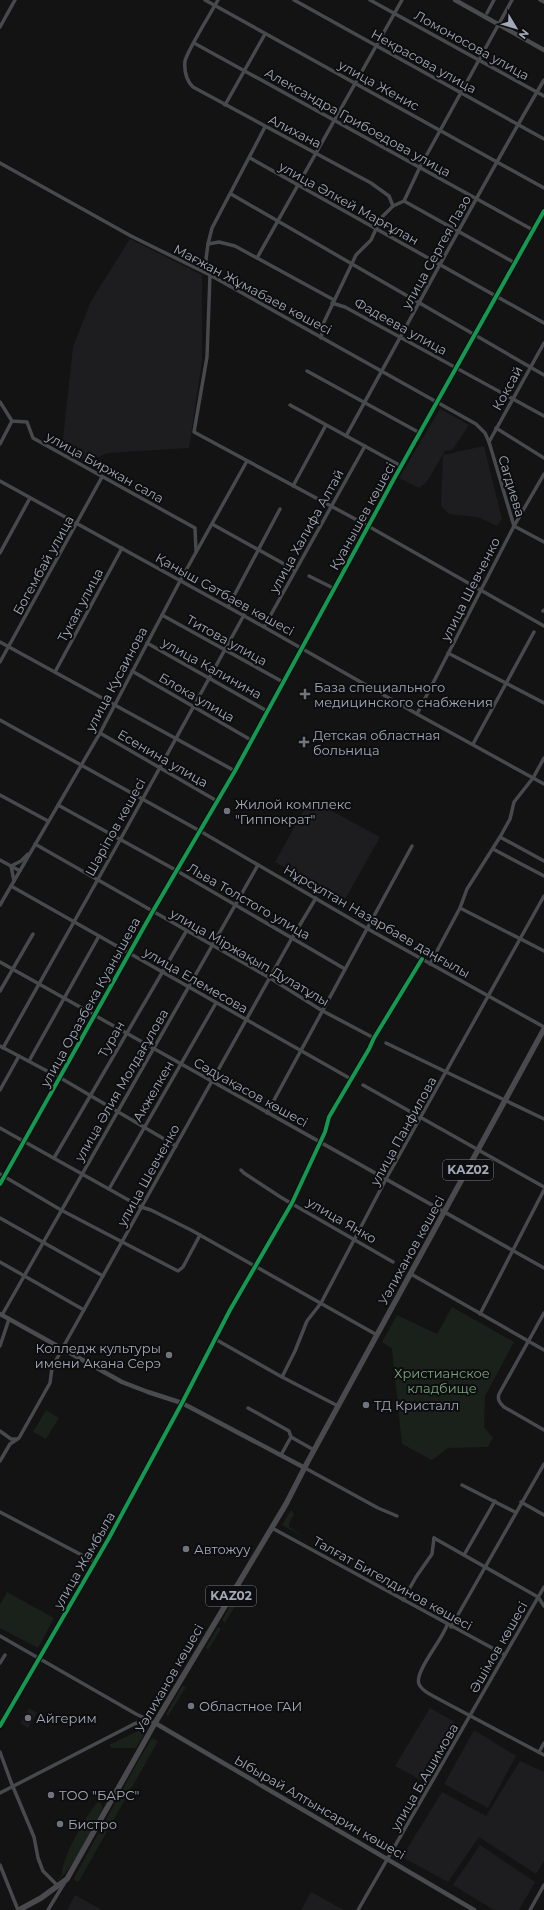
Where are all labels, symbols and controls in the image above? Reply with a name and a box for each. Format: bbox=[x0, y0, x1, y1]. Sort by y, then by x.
street label: Ломоносова улица bbox=[412, 7, 532, 83]
north arrow bbox=[496, 8, 536, 48]
street label: Некрасова улица bbox=[369, 25, 479, 97]
text: N bbox=[516, 26, 532, 42]
street label: улица Женис bbox=[335, 56, 422, 114]
street label: Александра Грибоедова улица bbox=[262, 64, 454, 180]
street label: Алихана bbox=[266, 111, 324, 151]
street label: улица Әлкей Марғұлан bbox=[275, 157, 422, 248]
street label: улица Сергея Лазо bbox=[398, 192, 474, 313]
street label: Мағжан Жұмабаев көшесі bbox=[171, 240, 335, 338]
street label: Фадеева улица bbox=[352, 294, 450, 358]
street label: Коксай bbox=[488, 363, 526, 413]
street label: улица Биржан сала bbox=[42, 427, 167, 506]
street label: Сагдиева bbox=[495, 453, 529, 519]
street label: Қуанышев көшесі bbox=[326, 459, 398, 573]
street label: улица Халифа Алтай bbox=[265, 466, 347, 596]
street label: Богембай улица bbox=[9, 513, 77, 617]
street label: улица Шевченко bbox=[436, 534, 503, 644]
street label: Қаныш Сәтбаев көшесі bbox=[153, 549, 297, 639]
street label: Тукая улица bbox=[54, 565, 106, 645]
street label: Титова улица bbox=[184, 611, 270, 669]
street label: улица Кусаинова bbox=[81, 624, 150, 735]
street label: улица Калинина bbox=[158, 633, 265, 702]
street label: Блока улица bbox=[156, 669, 238, 725]
place label: База специального медицинского снабжения bbox=[314, 679, 493, 710]
marker: База специального медицинского снабжения bbox=[299, 688, 311, 700]
street label: Есенина улица bbox=[115, 726, 211, 790]
place label: Детская областная больница bbox=[313, 727, 440, 758]
marker: Детская областная больница bbox=[298, 736, 310, 748]
street label: Шәріпов көшесі bbox=[81, 775, 149, 879]
place label: Жилой комплекс "Гиппократ" bbox=[235, 796, 351, 827]
marker: Жилой комплекс "Гиппократ" bbox=[222, 806, 232, 816]
street label: Льва Толстого улица bbox=[185, 859, 313, 943]
street label: Нұрсұлтан Назарбаев даңғылы bbox=[281, 861, 473, 981]
street label: улица Міржақып Дулатұлы bbox=[167, 904, 332, 1009]
street label: улица Оразбека Куанышева bbox=[36, 914, 143, 1090]
street label: улица Елемесова bbox=[140, 943, 251, 1016]
street label: улица Әлия Молдағұлова bbox=[70, 1006, 171, 1165]
street label: Туран bbox=[94, 1018, 128, 1060]
street label: Сәдуақасов көшесі bbox=[191, 1054, 311, 1130]
street label: Акжелкен bbox=[129, 1058, 177, 1124]
street label: улица Панфилова bbox=[366, 1074, 440, 1189]
street label: улица Шевченко bbox=[113, 1121, 183, 1230]
road number: KАZ02 bbox=[443, 1160, 493, 1180]
street label: улица Янко bbox=[303, 1193, 380, 1246]
street label: Уәлиханов көшесі bbox=[374, 1193, 448, 1307]
place label: Колледж культуры имени Акана Серэ bbox=[35, 1340, 161, 1371]
marker: Колледж культуры имени Акана Серэ bbox=[164, 1350, 174, 1360]
park label: Христианское кладбище bbox=[394, 1365, 490, 1396]
place label: ТД Кристалл bbox=[374, 1397, 459, 1413]
marker: ТД Кристалл bbox=[361, 1400, 371, 1410]
street label: улица Жамбыла bbox=[49, 1509, 118, 1612]
street label: Талғат Бигелдинов көшесі bbox=[311, 1533, 475, 1633]
place label: Автожуу bbox=[194, 1541, 251, 1557]
marker: Автожуу bbox=[181, 1544, 191, 1554]
road number: KАZ02 bbox=[206, 1586, 256, 1606]
street label: Әшімов көшесі bbox=[465, 1599, 531, 1695]
street label: Уәлиханов көшесі bbox=[131, 1621, 207, 1735]
place label: Областное ГАИ bbox=[199, 1698, 302, 1714]
marker: Областное ГАИ bbox=[186, 1701, 196, 1711]
place label: Айгерим bbox=[36, 1710, 97, 1726]
marker: Айгерим bbox=[23, 1713, 33, 1723]
street label: улица Б.Ашимова bbox=[386, 1720, 461, 1834]
street label: Ыбырай Алтынсарин көшесі bbox=[232, 1751, 408, 1863]
place label: ТОО "БАРС" bbox=[59, 1787, 139, 1803]
marker: ТОО "БАРС" bbox=[46, 1790, 56, 1800]
place label: Бистро bbox=[68, 1816, 117, 1832]
marker: Бистро bbox=[55, 1819, 65, 1829]

